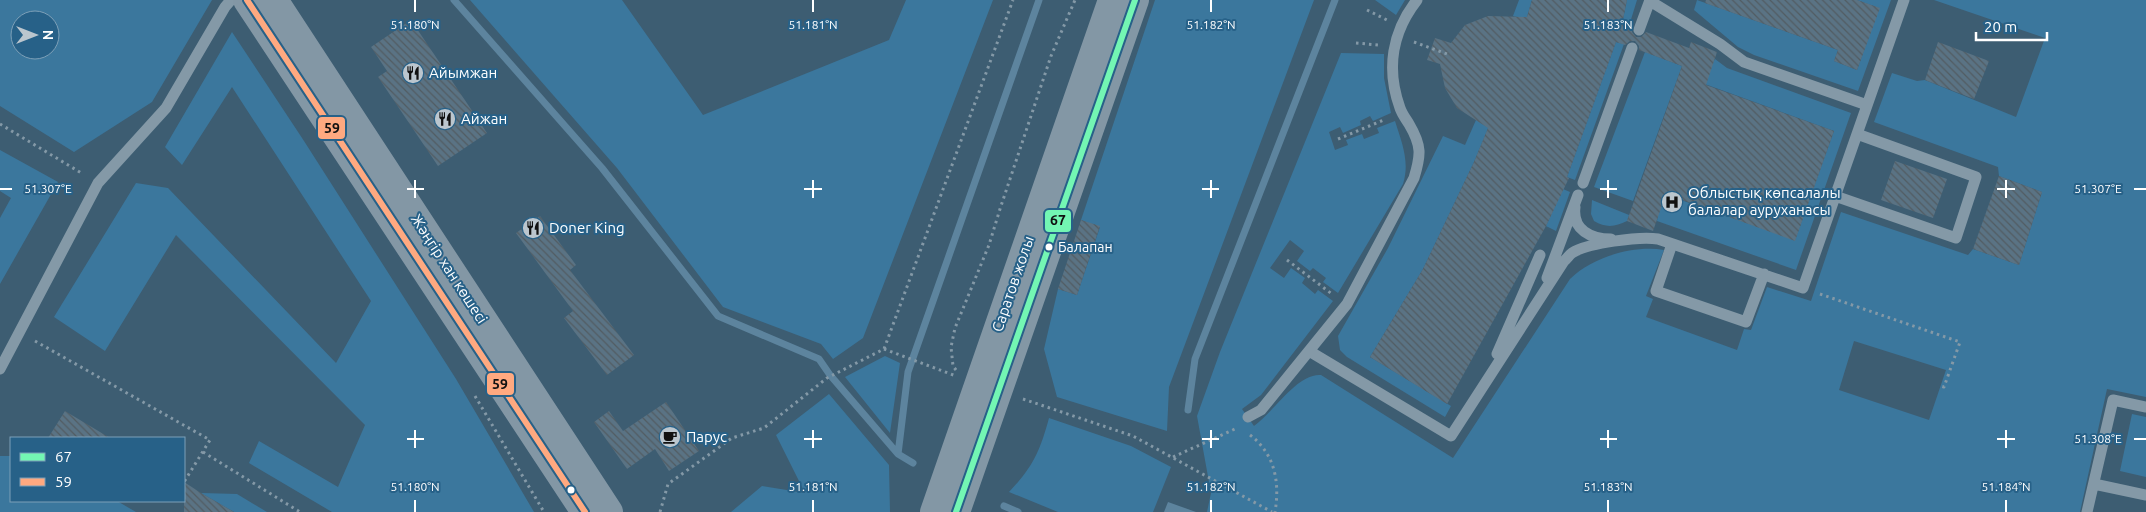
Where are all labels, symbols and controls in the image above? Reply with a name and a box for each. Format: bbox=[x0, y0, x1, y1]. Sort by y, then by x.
north arrow bbox=[10, 10, 60, 60]
scale bar bbox=[1976, 10, 2047, 42]
text: 51.180°N bbox=[390, 18, 440, 31]
text: 51.181°N bbox=[788, 18, 838, 31]
text: 51.182°N bbox=[1186, 18, 1236, 31]
text: 51.183°N bbox=[1583, 18, 1633, 31]
text: 20 m bbox=[1984, 18, 2017, 35]
text: N bbox=[40, 30, 56, 40]
restaurant icon: Айымжан bbox=[401, 61, 425, 85]
place label: Айымжан bbox=[429, 64, 497, 81]
restaurant icon: Айжан bbox=[433, 107, 457, 131]
place label: Айжан bbox=[461, 110, 507, 127]
line badge: 59 bbox=[317, 116, 346, 140]
text: 59 bbox=[324, 120, 340, 136]
text: 51.307°E bbox=[24, 182, 72, 195]
text: 51.307°E bbox=[2074, 182, 2122, 195]
place label: Облыстық көпсалалы балалар ауруханасы bbox=[1688, 184, 1841, 218]
hospital icon: Облыстық көпсалалы балалар ауруханасы bbox=[1660, 190, 1684, 214]
line badge: 67 bbox=[1044, 209, 1072, 233]
street label: Жәңгір хан көшесі bbox=[408, 211, 491, 326]
text: 67 bbox=[1050, 212, 1066, 228]
restaurant icon: Doner King bbox=[521, 216, 545, 240]
place label: Doner King bbox=[549, 219, 625, 236]
street label: Саратов жолы bbox=[988, 234, 1037, 334]
place label: Балапан bbox=[1058, 239, 1113, 255]
marker: Балапан bbox=[1044, 242, 1054, 252]
line badge: 59 bbox=[486, 372, 515, 396]
text: 59 bbox=[492, 376, 508, 392]
cafe icon: Парус bbox=[658, 425, 682, 449]
place label: Парус bbox=[686, 428, 727, 445]
text: 51.308°E bbox=[2074, 432, 2122, 445]
legend bbox=[10, 437, 185, 502]
text: 67 bbox=[55, 448, 72, 465]
text: 59 bbox=[55, 473, 72, 490]
text: 51.180°N bbox=[390, 480, 440, 493]
text: 51.181°N bbox=[788, 480, 838, 493]
text: 51.182°N bbox=[1186, 480, 1236, 493]
text: 51.183°N bbox=[1583, 480, 1633, 493]
text: 51.184°N bbox=[1981, 480, 2031, 493]
unlabelled marker bbox=[566, 485, 576, 495]

